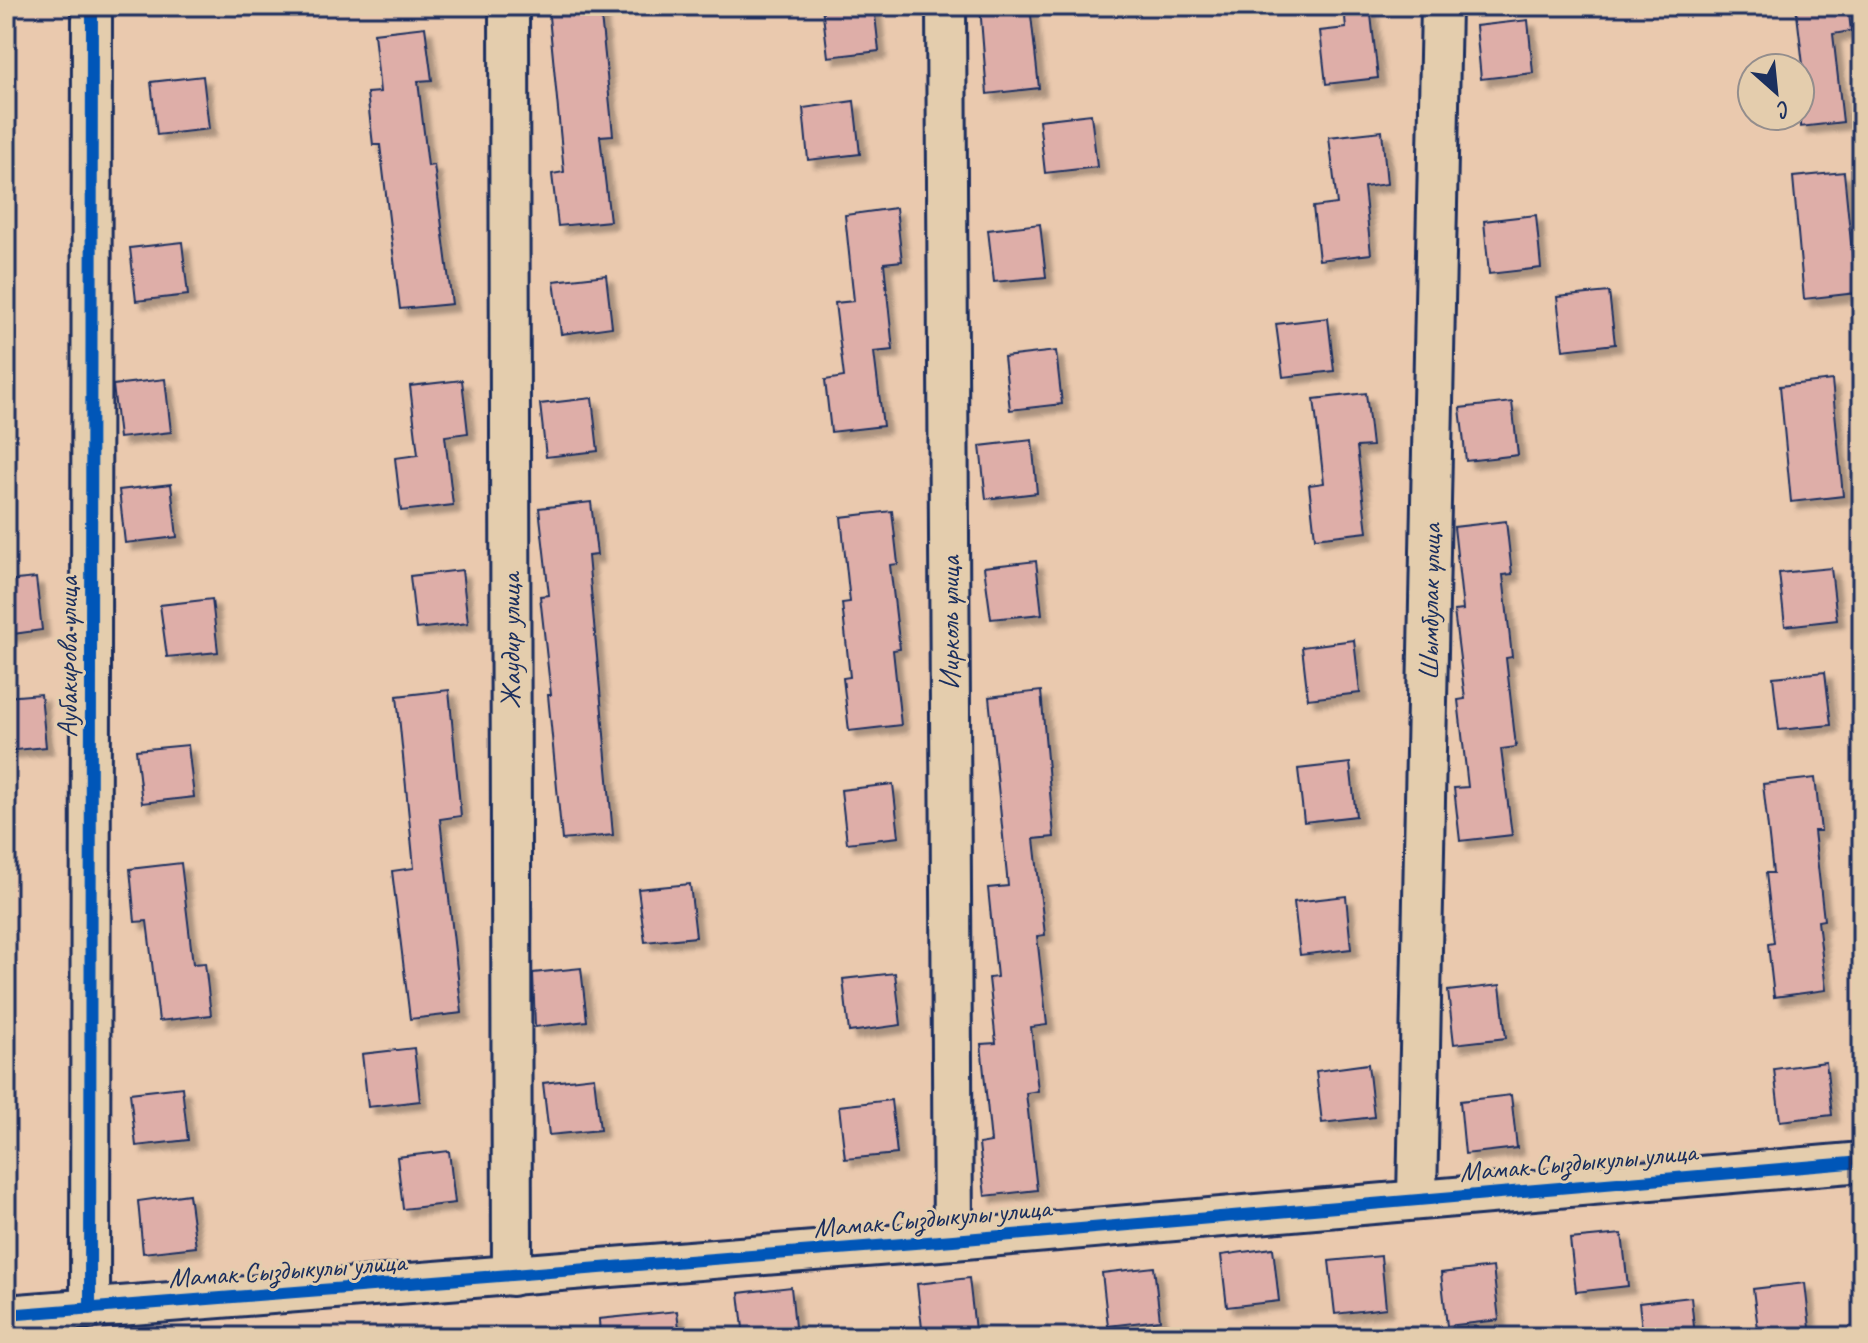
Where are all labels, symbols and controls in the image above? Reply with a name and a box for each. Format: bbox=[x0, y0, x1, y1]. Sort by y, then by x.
north arrow bbox=[1736, 52, 1816, 132]
text: С bbox=[1771, 94, 1796, 125]
street label: Шымбулак улица bbox=[1411, 522, 1448, 681]
street label: Иирколь улица bbox=[932, 554, 967, 690]
street label: Жаудир улица bbox=[493, 571, 528, 709]
street label: Аубакирова улица bbox=[50, 575, 85, 737]
street label: Мамак Сыздыкулы улица bbox=[1458, 1133, 1701, 1190]
street label: Мамак Сыздыкулы улица bbox=[812, 1189, 1055, 1246]
street label: Мамак Сыздыкулы улица bbox=[167, 1244, 410, 1296]

